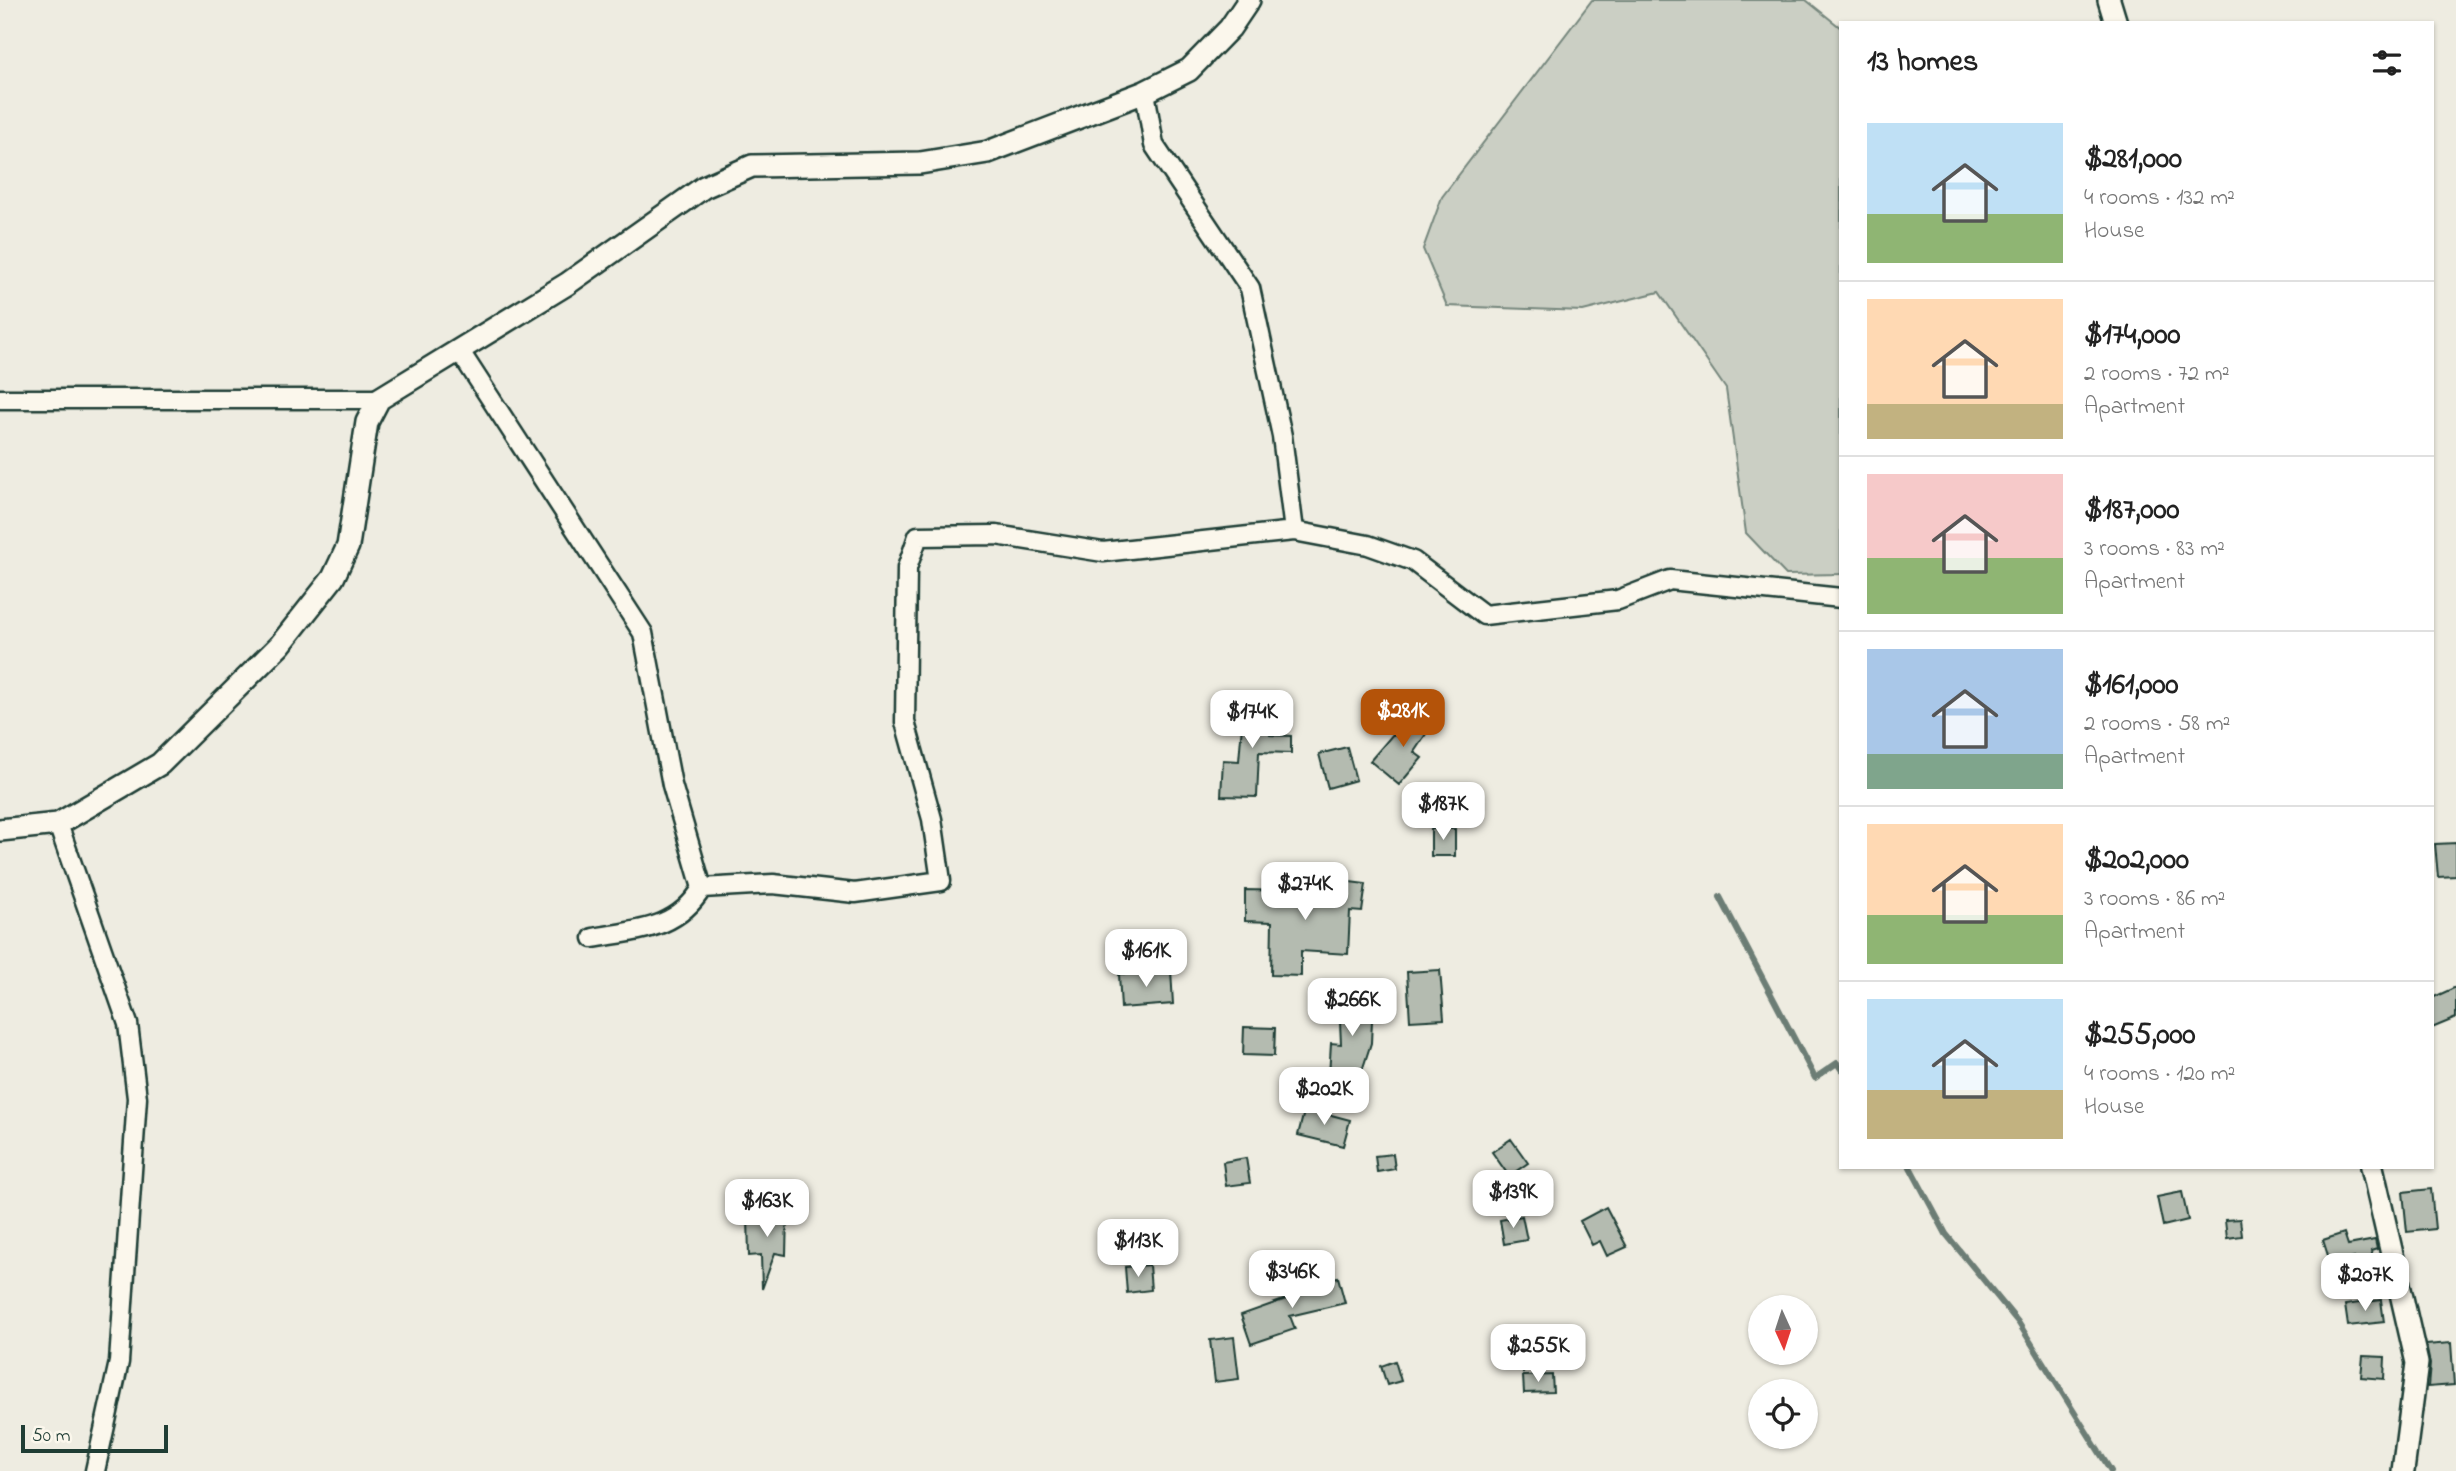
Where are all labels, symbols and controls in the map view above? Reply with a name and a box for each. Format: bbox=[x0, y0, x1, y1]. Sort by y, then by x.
text: 13 homes bbox=[1867, 41, 1978, 85]
icon: filters bbox=[2368, 44, 2406, 82]
text: $281,000 bbox=[2084, 138, 2182, 182]
icon: home bbox=[1923, 151, 2007, 235]
text: 4 rooms · 132 m² bbox=[2084, 182, 2235, 215]
text: House bbox=[2084, 215, 2144, 248]
text: $174,000 bbox=[2084, 314, 2180, 358]
icon: home bbox=[1923, 327, 2007, 411]
text: 2 rooms · 72 m² bbox=[2084, 358, 2230, 391]
text: Apartment bbox=[2084, 391, 2185, 424]
text: $187,000 bbox=[2084, 489, 2179, 533]
icon: home bbox=[1923, 502, 2007, 586]
text: 3 rooms · 83 m² bbox=[2084, 533, 2225, 566]
text: Apartment bbox=[2084, 566, 2185, 599]
text: $161,000 bbox=[2084, 664, 2178, 708]
icon: home bbox=[1923, 677, 2007, 761]
pin: $174K bbox=[1203, 690, 1301, 750]
pin: $281K bbox=[1354, 690, 1452, 749]
text: $281K bbox=[1377, 695, 1429, 728]
text: $174K bbox=[1226, 696, 1278, 729]
text: 2 rooms · 58 m² bbox=[2084, 708, 2230, 741]
text: Apartment bbox=[2084, 741, 2185, 774]
pin: $187K bbox=[1394, 782, 1492, 842]
text: $187K bbox=[1418, 788, 1468, 821]
text: $202,000 bbox=[2084, 839, 2189, 883]
icon: home bbox=[1923, 852, 2007, 936]
pin: $274K bbox=[1256, 862, 1354, 922]
text: $274K bbox=[1277, 868, 1333, 901]
text: 3 rooms · 86 m² bbox=[2084, 883, 2225, 916]
text: Apartment bbox=[2084, 916, 2185, 949]
pin: $161K bbox=[1097, 930, 1195, 989]
text: $161K bbox=[1121, 935, 1171, 968]
pin: $266K bbox=[1303, 978, 1401, 1038]
text: $266K bbox=[1324, 984, 1380, 1017]
text: $255,000 bbox=[2084, 1014, 2195, 1058]
icon: home bbox=[1923, 1027, 2007, 1111]
text: 4 rooms · 120 m² bbox=[2084, 1058, 2235, 1091]
pin: $202K bbox=[1275, 1068, 1373, 1127]
text: $202K bbox=[1295, 1073, 1353, 1106]
text: House bbox=[2084, 1091, 2144, 1124]
pin: $139K bbox=[1464, 1170, 1562, 1230]
text: $139K bbox=[1489, 1176, 1537, 1209]
pin: $163K bbox=[718, 1180, 816, 1239]
text: $163K bbox=[741, 1185, 793, 1218]
pin: $113K bbox=[1089, 1220, 1187, 1279]
text: $113K bbox=[1113, 1225, 1163, 1258]
pin: $346K bbox=[1243, 1250, 1341, 1310]
pin: $207K bbox=[2316, 1254, 2414, 1313]
text: $346K bbox=[1265, 1256, 1319, 1289]
text: $207K bbox=[2337, 1259, 2393, 1292]
north arrow bbox=[1748, 1295, 1818, 1365]
map controls bbox=[1748, 1295, 1818, 1449]
pin: $255K bbox=[1489, 1324, 1587, 1384]
text: $255K bbox=[1507, 1330, 1569, 1363]
button: locate bbox=[1748, 1379, 1818, 1449]
scale bar bbox=[21, 1422, 168, 1454]
text: 50 m bbox=[32, 1423, 71, 1450]

